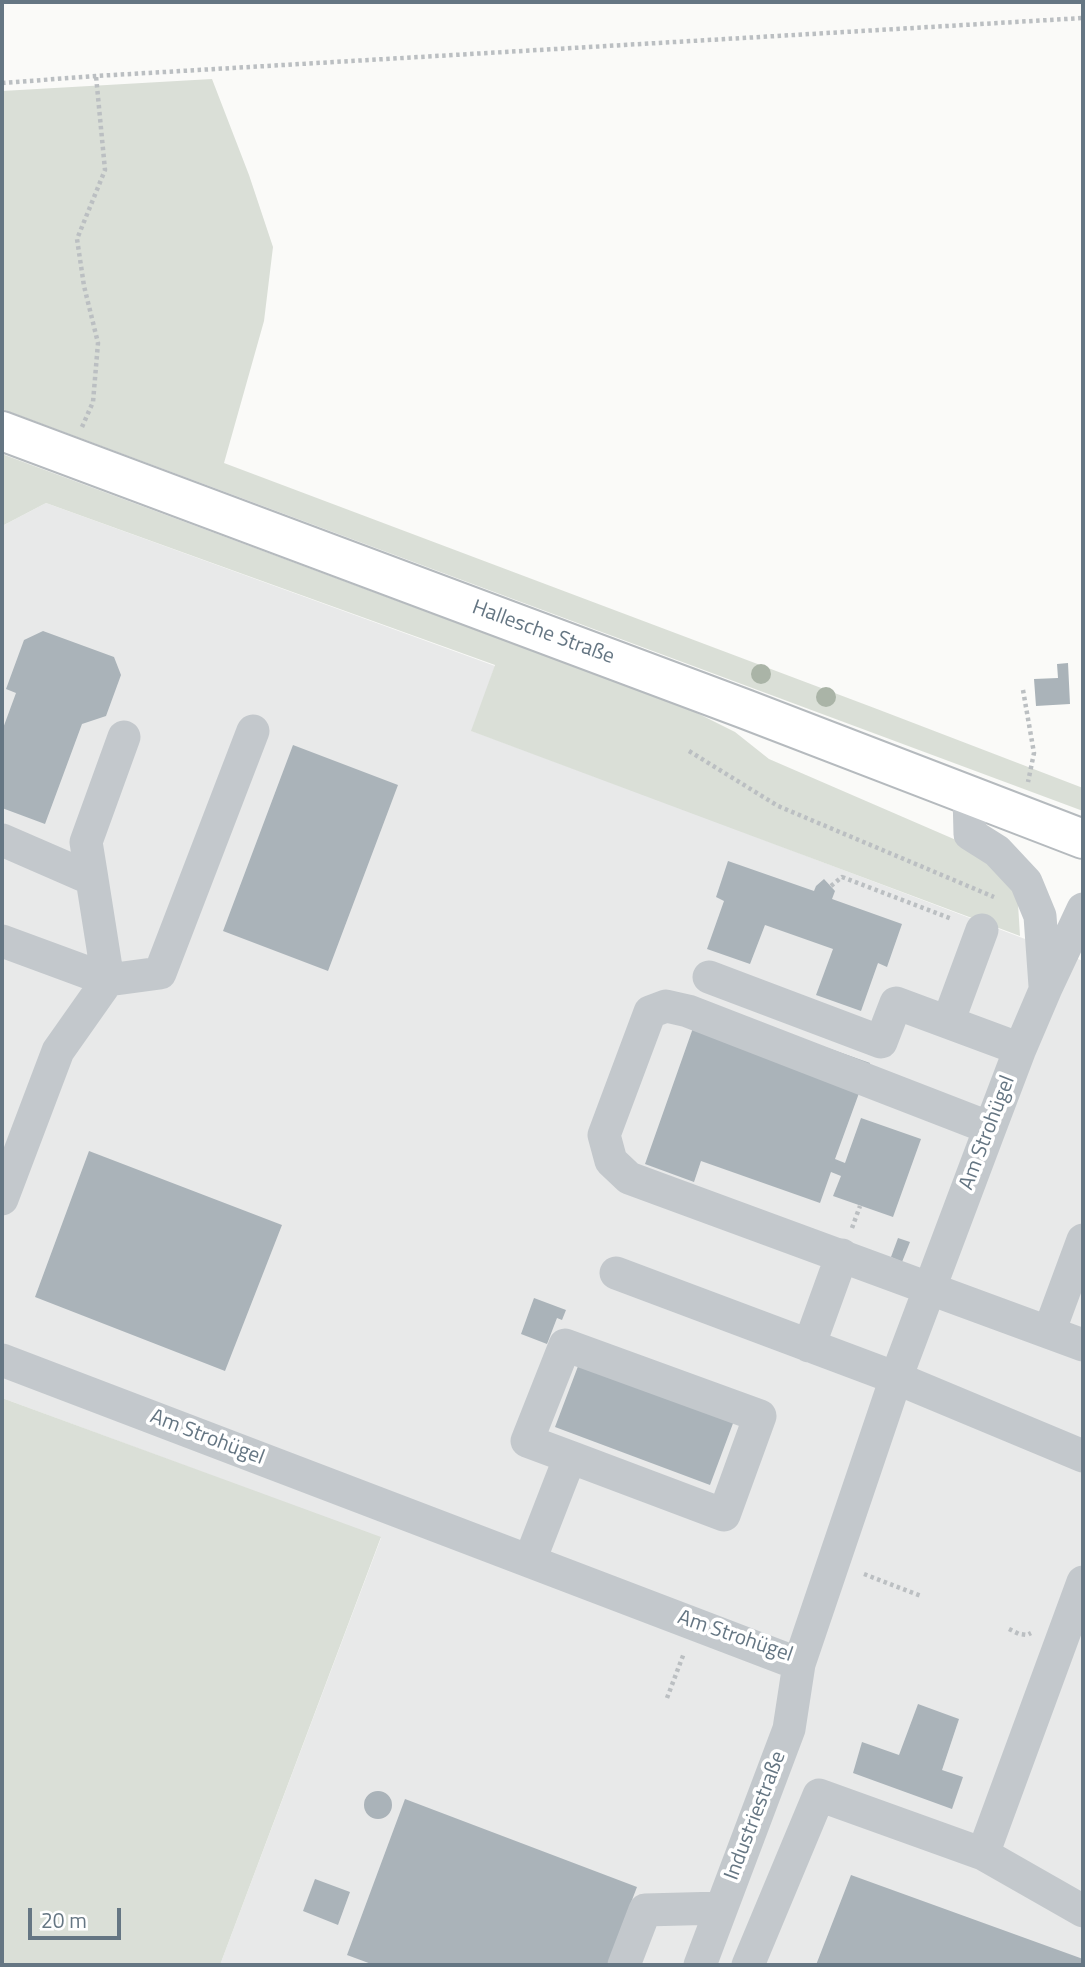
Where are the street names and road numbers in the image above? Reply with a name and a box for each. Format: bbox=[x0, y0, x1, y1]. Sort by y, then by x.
street label: Hallesche Straße bbox=[468, 596, 618, 670]
street label: Am Strohügel bbox=[955, 1072, 1021, 1194]
street label: Am Strohügel bbox=[146, 1405, 268, 1471]
street label: Am Strohügel bbox=[674, 1606, 796, 1668]
street label: Industriestraße bbox=[720, 1748, 792, 1884]

